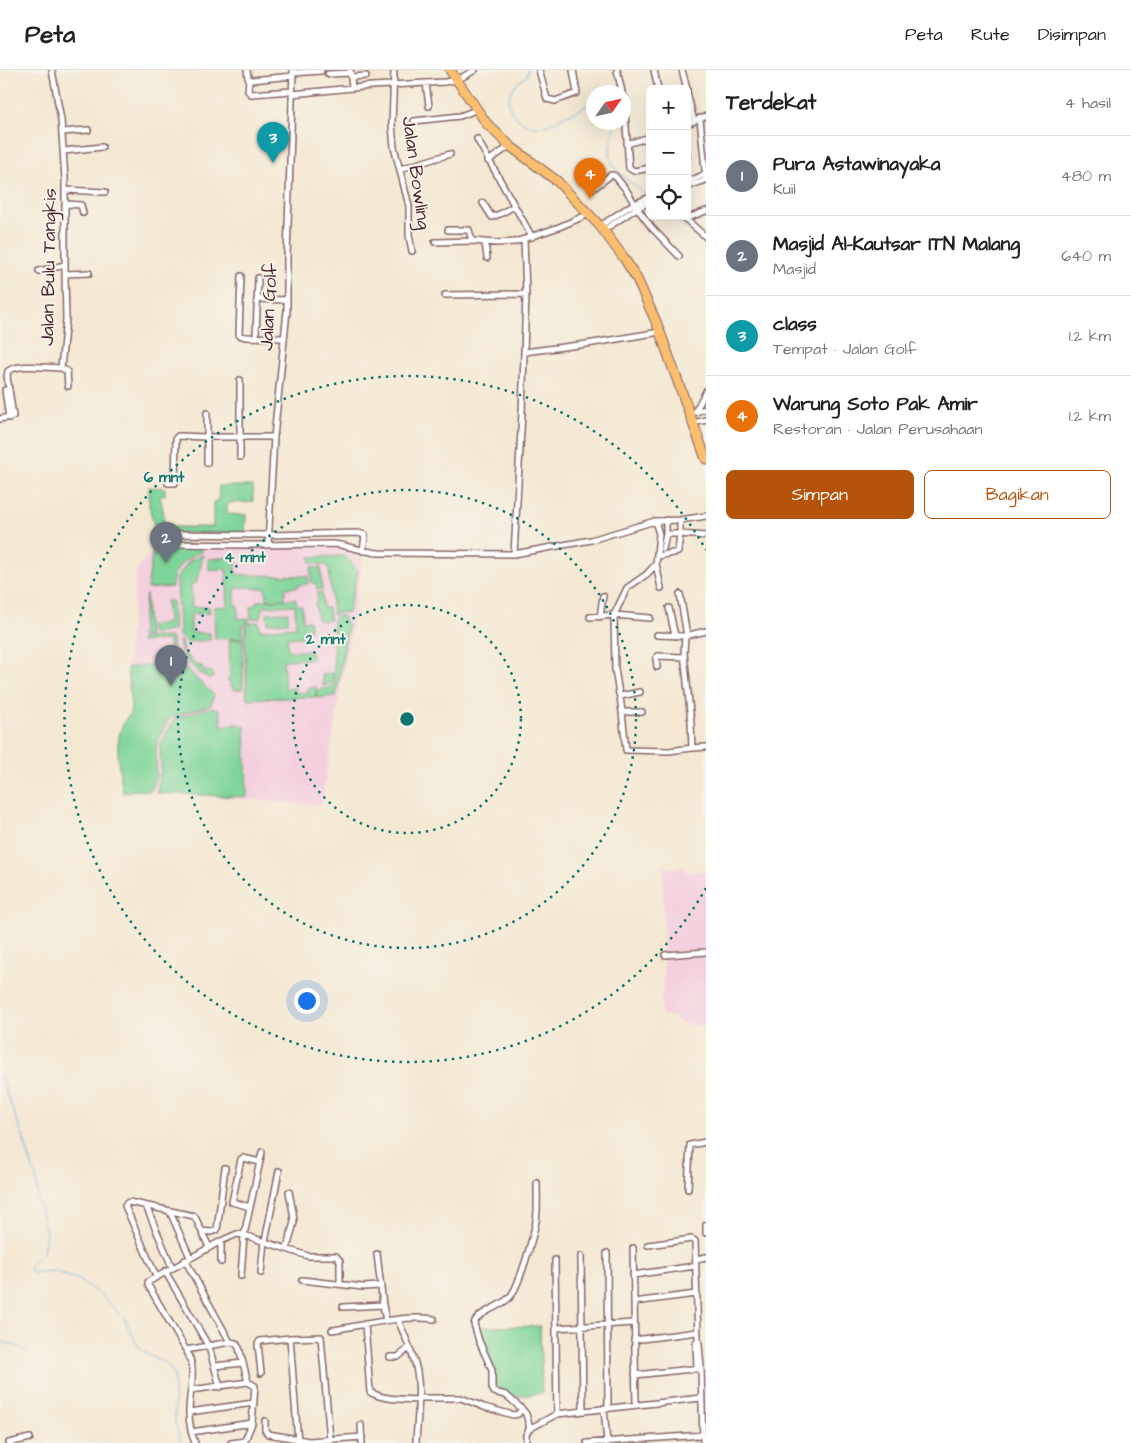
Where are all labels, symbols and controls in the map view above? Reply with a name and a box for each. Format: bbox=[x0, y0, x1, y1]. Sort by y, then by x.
text: Peta bbox=[25, 18, 75, 52]
text: Peta bbox=[905, 22, 943, 47]
text: Rute bbox=[971, 22, 1010, 47]
text: Disimpan bbox=[1038, 22, 1106, 47]
north arrow bbox=[586, 85, 631, 130]
map controls bbox=[646, 85, 691, 220]
button: + bbox=[646, 85, 691, 130]
text: Terdekat bbox=[726, 88, 816, 117]
text: 4 hasil bbox=[1065, 92, 1111, 114]
street label: Jalan Bowling bbox=[394, 115, 437, 232]
pin: 3 bbox=[257, 122, 289, 163]
button: − bbox=[646, 130, 691, 175]
text: Pura Astawinayaka bbox=[773, 151, 940, 178]
pin: 4 bbox=[574, 158, 606, 199]
text: 1 bbox=[741, 165, 743, 187]
text: 480 m bbox=[1061, 165, 1111, 187]
button: locate bbox=[646, 175, 691, 220]
text: Kuil bbox=[773, 178, 796, 200]
street label: Jalan Bulu Tangkis bbox=[34, 188, 65, 346]
text: Masjid Al-Kautsar ITN Malang bbox=[773, 231, 1020, 258]
text: 2 bbox=[737, 245, 747, 267]
text: 640 m bbox=[1061, 245, 1111, 267]
text: Masjid bbox=[773, 258, 816, 280]
street label: Jalan Golf bbox=[253, 262, 285, 351]
text: class bbox=[773, 311, 817, 338]
text: 3 bbox=[738, 325, 746, 347]
text: 1.2 km bbox=[1069, 325, 1111, 347]
text: Tempat · Jalan Golf bbox=[773, 338, 916, 360]
text: Warung Soto Pak Amir bbox=[773, 391, 978, 418]
text: 4 bbox=[737, 405, 747, 427]
text: 1.2 km bbox=[1069, 405, 1111, 427]
text: Restoran · Jalan Perusahaan bbox=[773, 418, 982, 440]
text: 6 mnt bbox=[144, 467, 185, 488]
button: Simpan bbox=[726, 470, 914, 519]
button: Bagikan bbox=[924, 470, 1111, 519]
pin: 2 bbox=[150, 522, 182, 563]
text: 4 mnt bbox=[224, 547, 267, 568]
text: 2 mnt bbox=[305, 629, 347, 650]
pin: 1 bbox=[155, 645, 187, 686]
centre of rings bbox=[398, 710, 416, 728]
your location bbox=[294, 988, 320, 1014]

